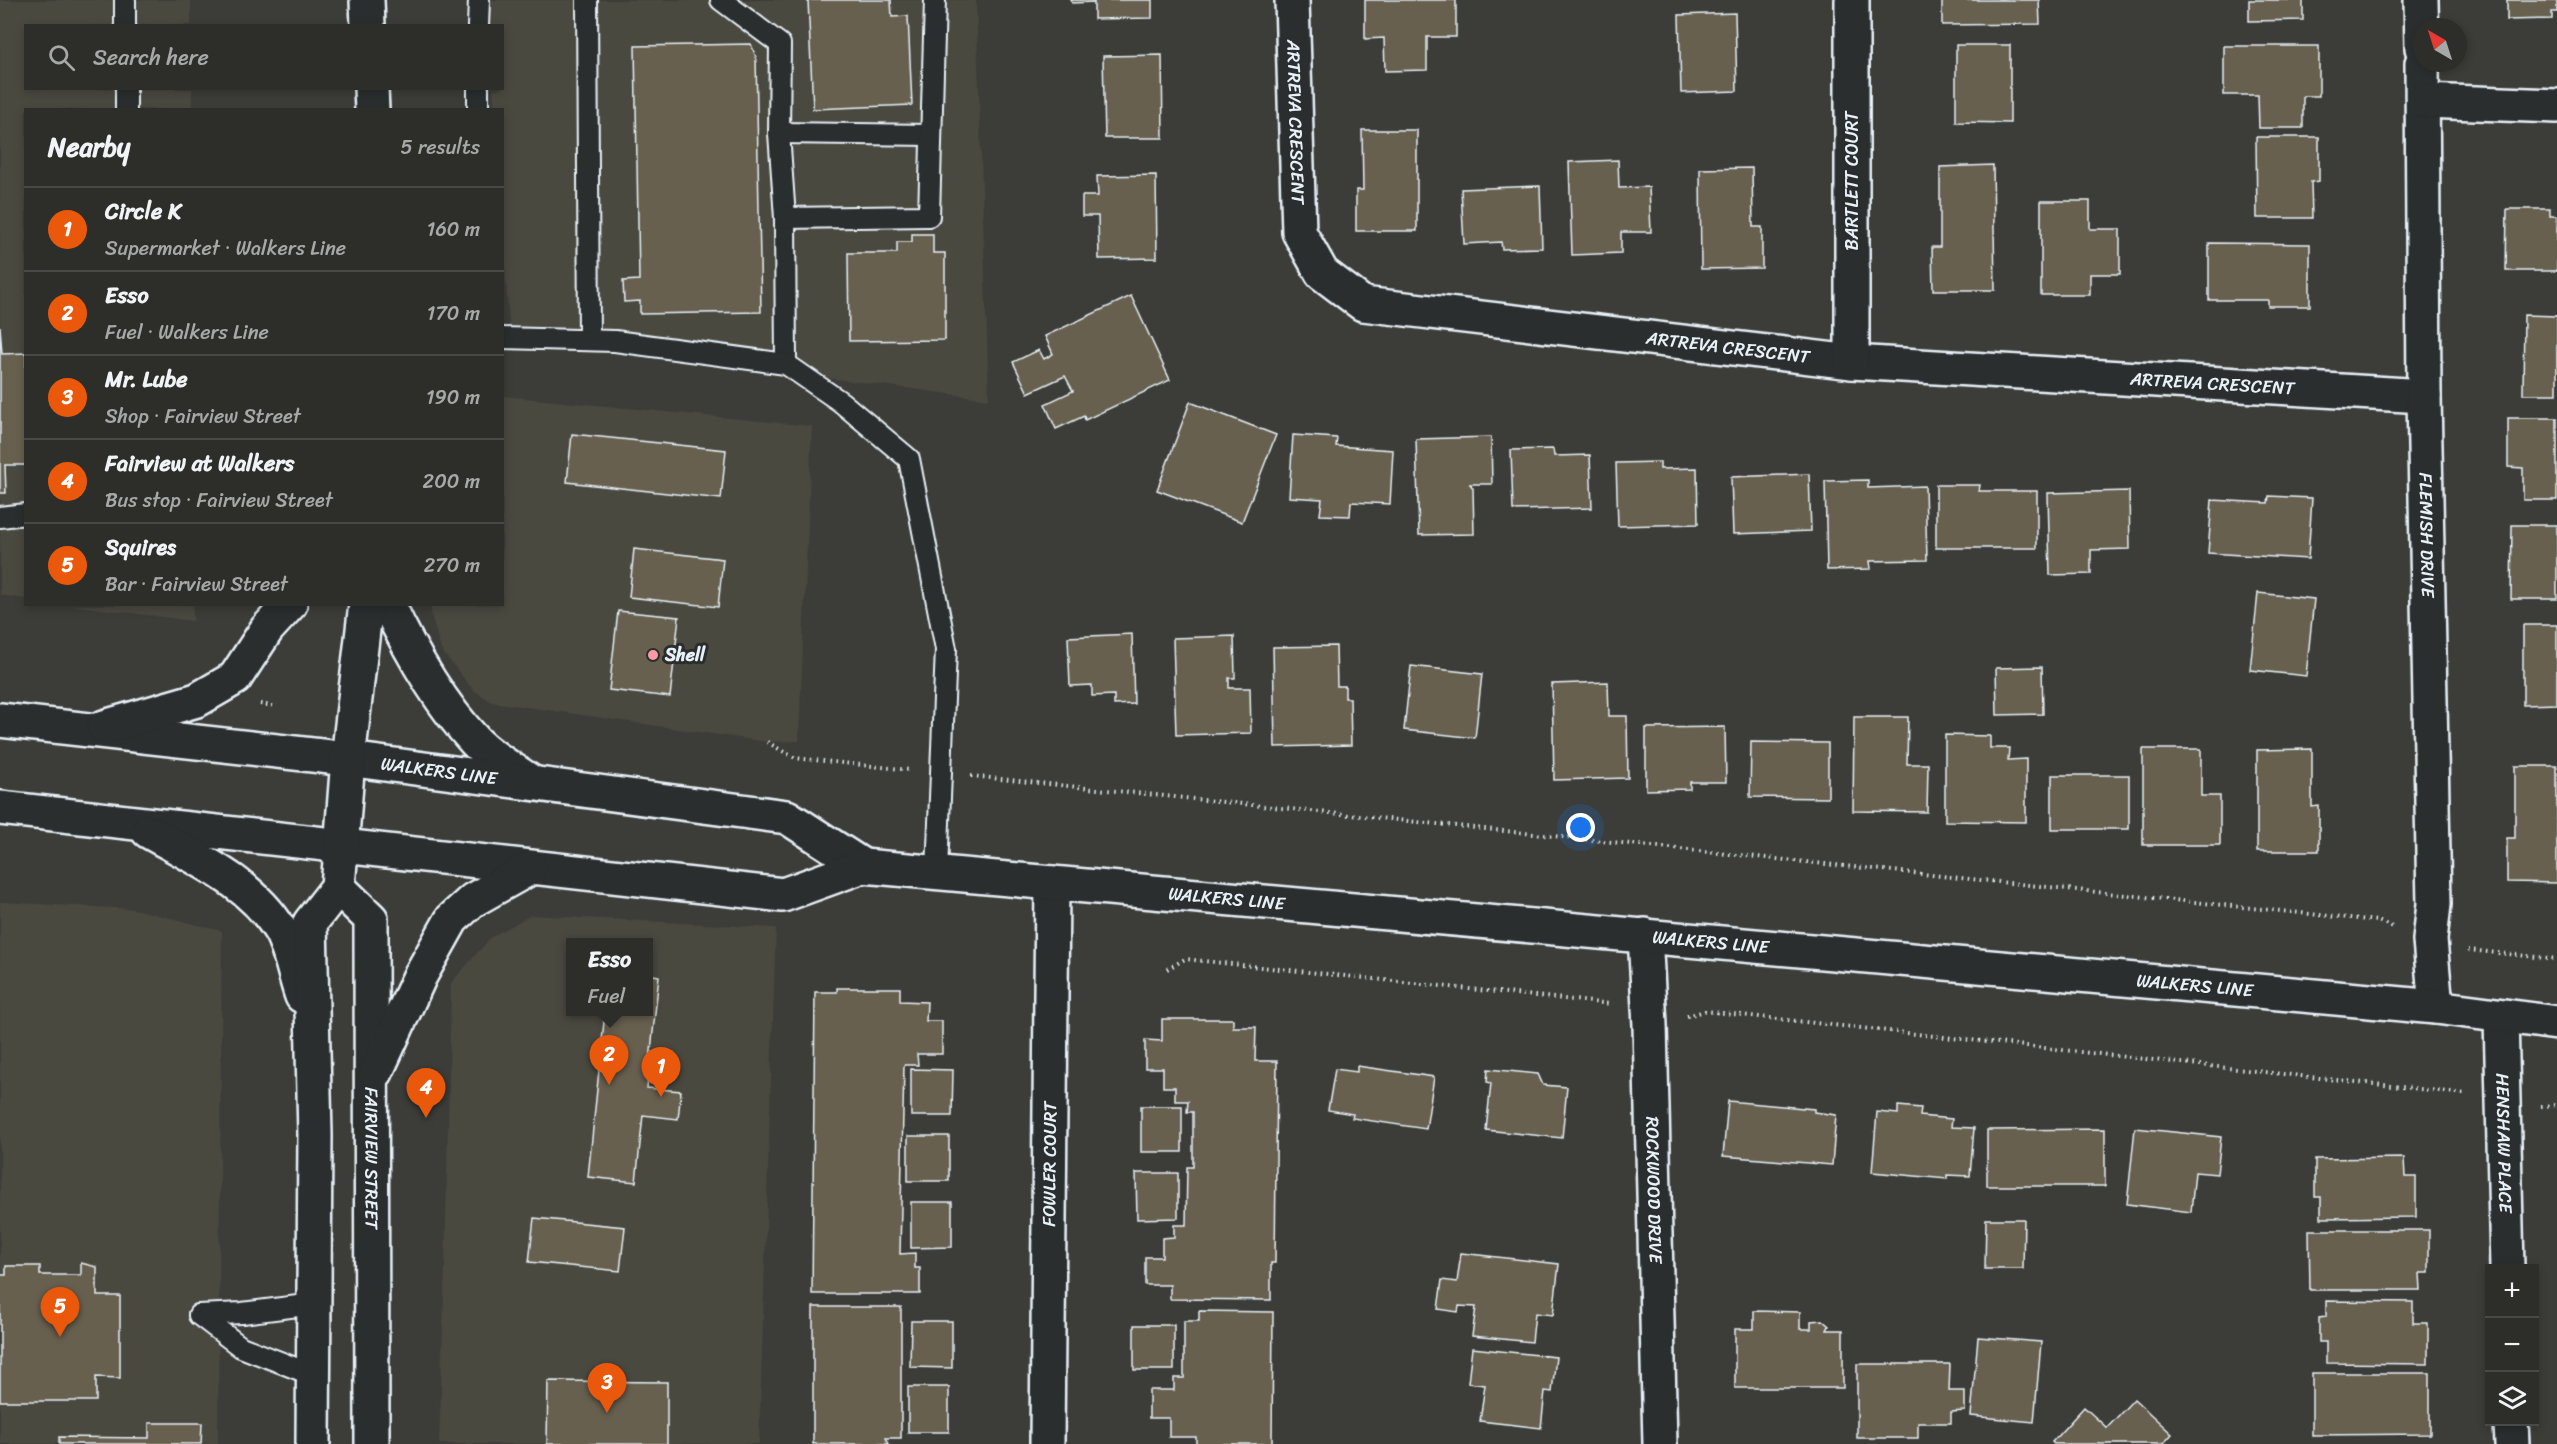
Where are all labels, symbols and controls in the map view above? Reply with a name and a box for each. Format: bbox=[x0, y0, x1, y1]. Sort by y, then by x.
north arrow bbox=[2413, 18, 2467, 72]
search box bbox=[24, 24, 504, 90]
text: Search here bbox=[93, 38, 209, 77]
street label: ARTREVA CRESCENT bbox=[1277, 38, 1314, 206]
icon: search bbox=[45, 41, 78, 74]
street label: BARTLETT COURT bbox=[1836, 110, 1868, 251]
text: Nearby bbox=[48, 124, 130, 170]
text: 5 results bbox=[401, 130, 480, 165]
text: Circle K bbox=[105, 192, 181, 231]
text: 1 bbox=[63, 212, 72, 247]
text: 160 m bbox=[427, 212, 480, 247]
text: Supermarket · Walkers Line bbox=[105, 231, 346, 266]
text: Esso bbox=[105, 276, 149, 315]
text: 2 bbox=[62, 296, 73, 331]
text: 170 m bbox=[427, 296, 480, 331]
text: Fuel · Walkers Line bbox=[105, 315, 269, 350]
street label: ARTREVA CRESCENT bbox=[1643, 322, 1813, 373]
text: Mr. Lube bbox=[105, 360, 188, 399]
street label: ARTREVA CRESCENT bbox=[2128, 363, 2297, 404]
text: 3 bbox=[62, 380, 73, 415]
text: 190 m bbox=[426, 380, 480, 415]
text: Shop · Fairview Street bbox=[105, 399, 301, 434]
text: Fairview at Walkers bbox=[105, 444, 294, 483]
text: 4 bbox=[61, 464, 74, 499]
text: 200 m bbox=[423, 464, 480, 499]
street label: FLEMISH DRIVE bbox=[2410, 472, 2444, 599]
text: Bus stop · Fairview Street bbox=[105, 483, 333, 518]
text: Squires bbox=[105, 528, 176, 567]
text: 5 bbox=[61, 548, 74, 583]
text: 270 m bbox=[424, 548, 480, 583]
text: Bar · Fairview Street bbox=[105, 567, 288, 602]
place label: Shell bbox=[664, 639, 706, 671]
marker: Shell bbox=[646, 648, 660, 662]
street label: WALKERS LINE bbox=[379, 748, 500, 795]
your location bbox=[1566, 813, 1595, 842]
street label: WALKERS LINE bbox=[1167, 877, 1287, 920]
street label: WALKERS LINE bbox=[1651, 921, 1771, 963]
popup bbox=[566, 938, 653, 1016]
text: Esso bbox=[588, 940, 631, 979]
street label: WALKERS LINE bbox=[2135, 964, 2255, 1007]
text: Fuel bbox=[588, 979, 625, 1014]
pin: 2 bbox=[590, 1036, 628, 1085]
pin: 1 bbox=[642, 1048, 680, 1097]
pin: 4 bbox=[406, 1068, 446, 1118]
street label: HENSHAW PLACE bbox=[2486, 1073, 2522, 1214]
street label: FAIRVIEW STREET bbox=[355, 1087, 388, 1231]
street label: FOWLER COURT bbox=[1033, 1100, 1066, 1227]
street label: ROCKWOOD DRIVE bbox=[1636, 1116, 1672, 1265]
map controls bbox=[2485, 1264, 2539, 1426]
button: + bbox=[2485, 1264, 2539, 1318]
pin: 5 bbox=[40, 1288, 80, 1337]
button: − bbox=[2485, 1318, 2539, 1372]
pin: 3 bbox=[588, 1364, 626, 1413]
button: layers bbox=[2485, 1372, 2539, 1426]

